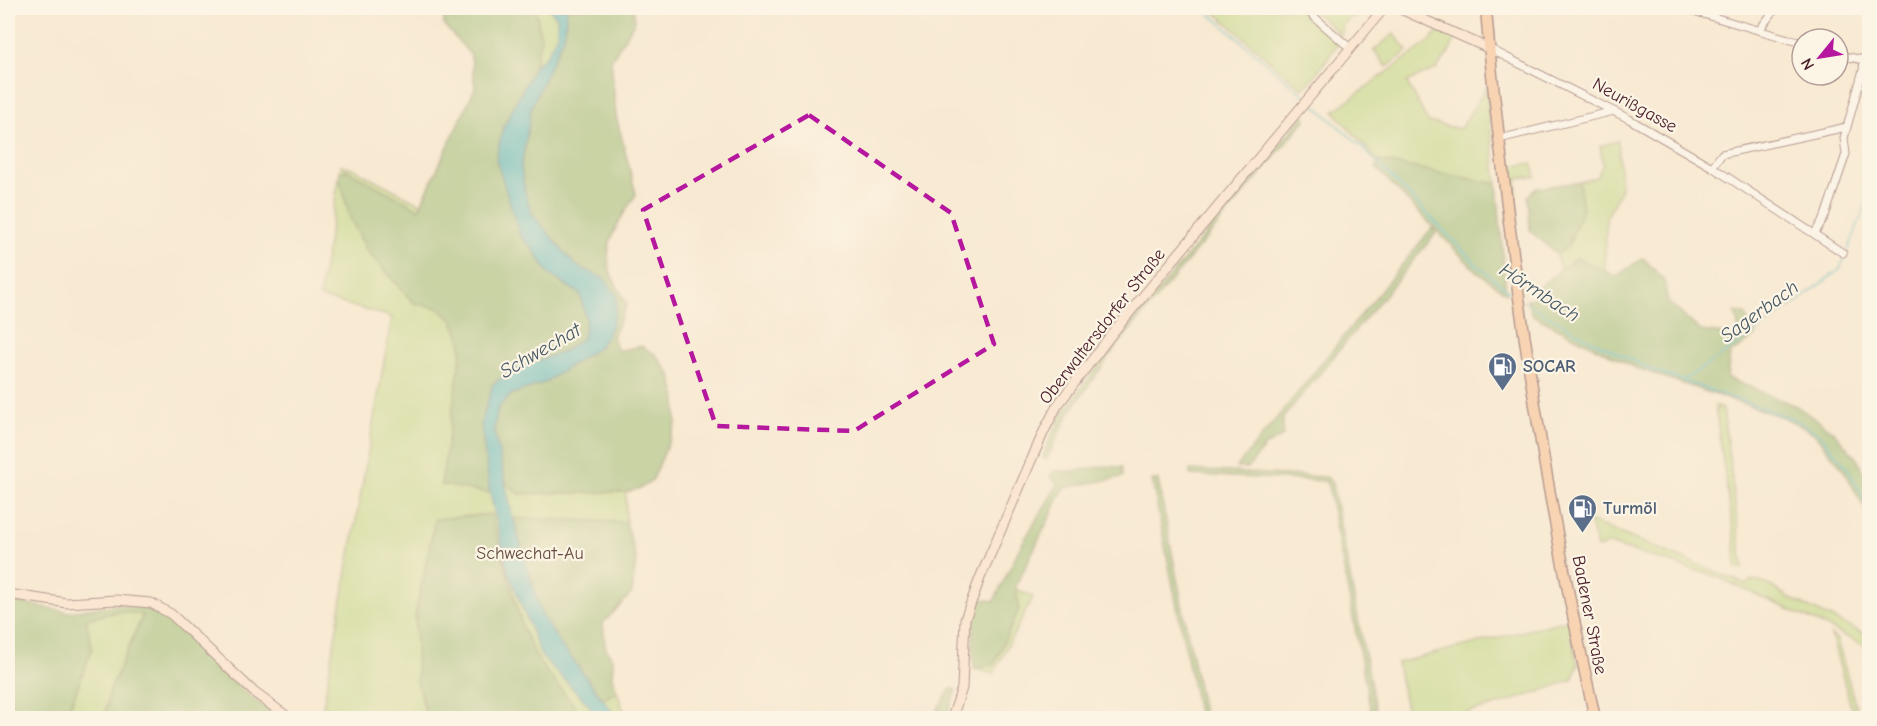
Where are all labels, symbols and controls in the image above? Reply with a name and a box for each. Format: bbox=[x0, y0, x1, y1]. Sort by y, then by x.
north arrow bbox=[1790, 27, 1850, 87]
text: N bbox=[1797, 55, 1818, 73]
street label: Neurißgasse bbox=[1589, 74, 1681, 137]
street label: Oberwaltersdorfer Straße bbox=[1035, 244, 1170, 408]
water label: Hörmbach bbox=[1495, 258, 1584, 327]
water label: Sagerbach bbox=[1716, 275, 1803, 347]
water label: Schwechat bbox=[495, 317, 587, 383]
fuel station icon: SOCAR bbox=[1486, 350, 1518, 392]
place label: SOCAR bbox=[1523, 356, 1576, 377]
fuel station icon: Turmöl bbox=[1566, 492, 1598, 534]
place label: Turmöl bbox=[1603, 498, 1657, 519]
park label: Schwechat-Au bbox=[476, 543, 584, 564]
street label: Badener Straße bbox=[1568, 554, 1611, 676]

